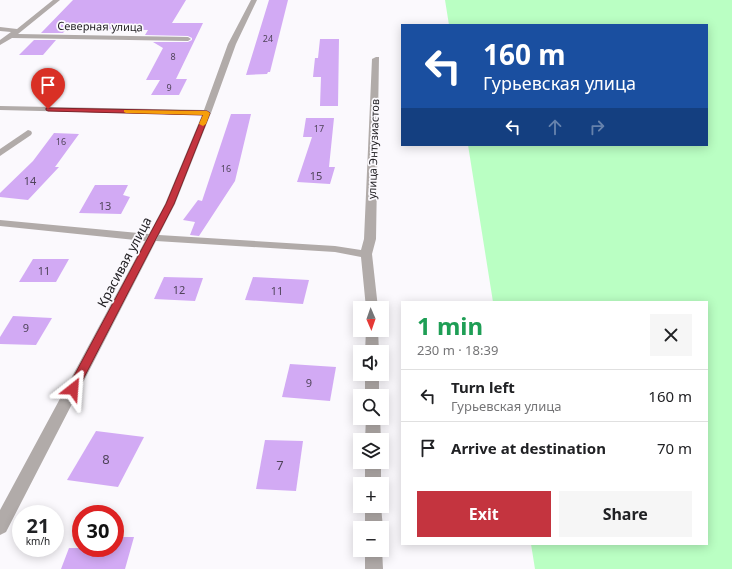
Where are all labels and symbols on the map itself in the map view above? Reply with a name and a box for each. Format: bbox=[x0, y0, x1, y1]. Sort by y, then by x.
street label: Северная улица bbox=[57, 18, 143, 34]
house number: 24 bbox=[263, 32, 273, 45]
house number: 8 bbox=[170, 50, 176, 63]
pin bbox=[31, 68, 65, 109]
house number: 9 bbox=[166, 81, 172, 94]
street label: улица Энтузиастов bbox=[364, 99, 382, 199]
house number: 17 bbox=[314, 122, 324, 135]
house number: 16 bbox=[56, 135, 66, 148]
house number: 16 bbox=[221, 162, 231, 175]
house number: 15 bbox=[310, 168, 322, 183]
house number: 14 bbox=[24, 173, 37, 188]
house number: 13 bbox=[99, 198, 111, 213]
street label: Красивая улица bbox=[93, 214, 155, 310]
house number: 11 bbox=[38, 263, 50, 278]
house number: 12 bbox=[173, 282, 185, 297]
house number: 11 bbox=[271, 283, 283, 298]
north arrow bbox=[353, 301, 389, 337]
house number: 9 bbox=[23, 320, 29, 335]
position arrow bbox=[52, 368, 94, 410]
house number: 9 bbox=[306, 375, 312, 390]
house number: 8 bbox=[102, 450, 110, 468]
house number: 7 bbox=[276, 456, 284, 474]
speed limit sign: 30 bbox=[72, 505, 124, 557]

